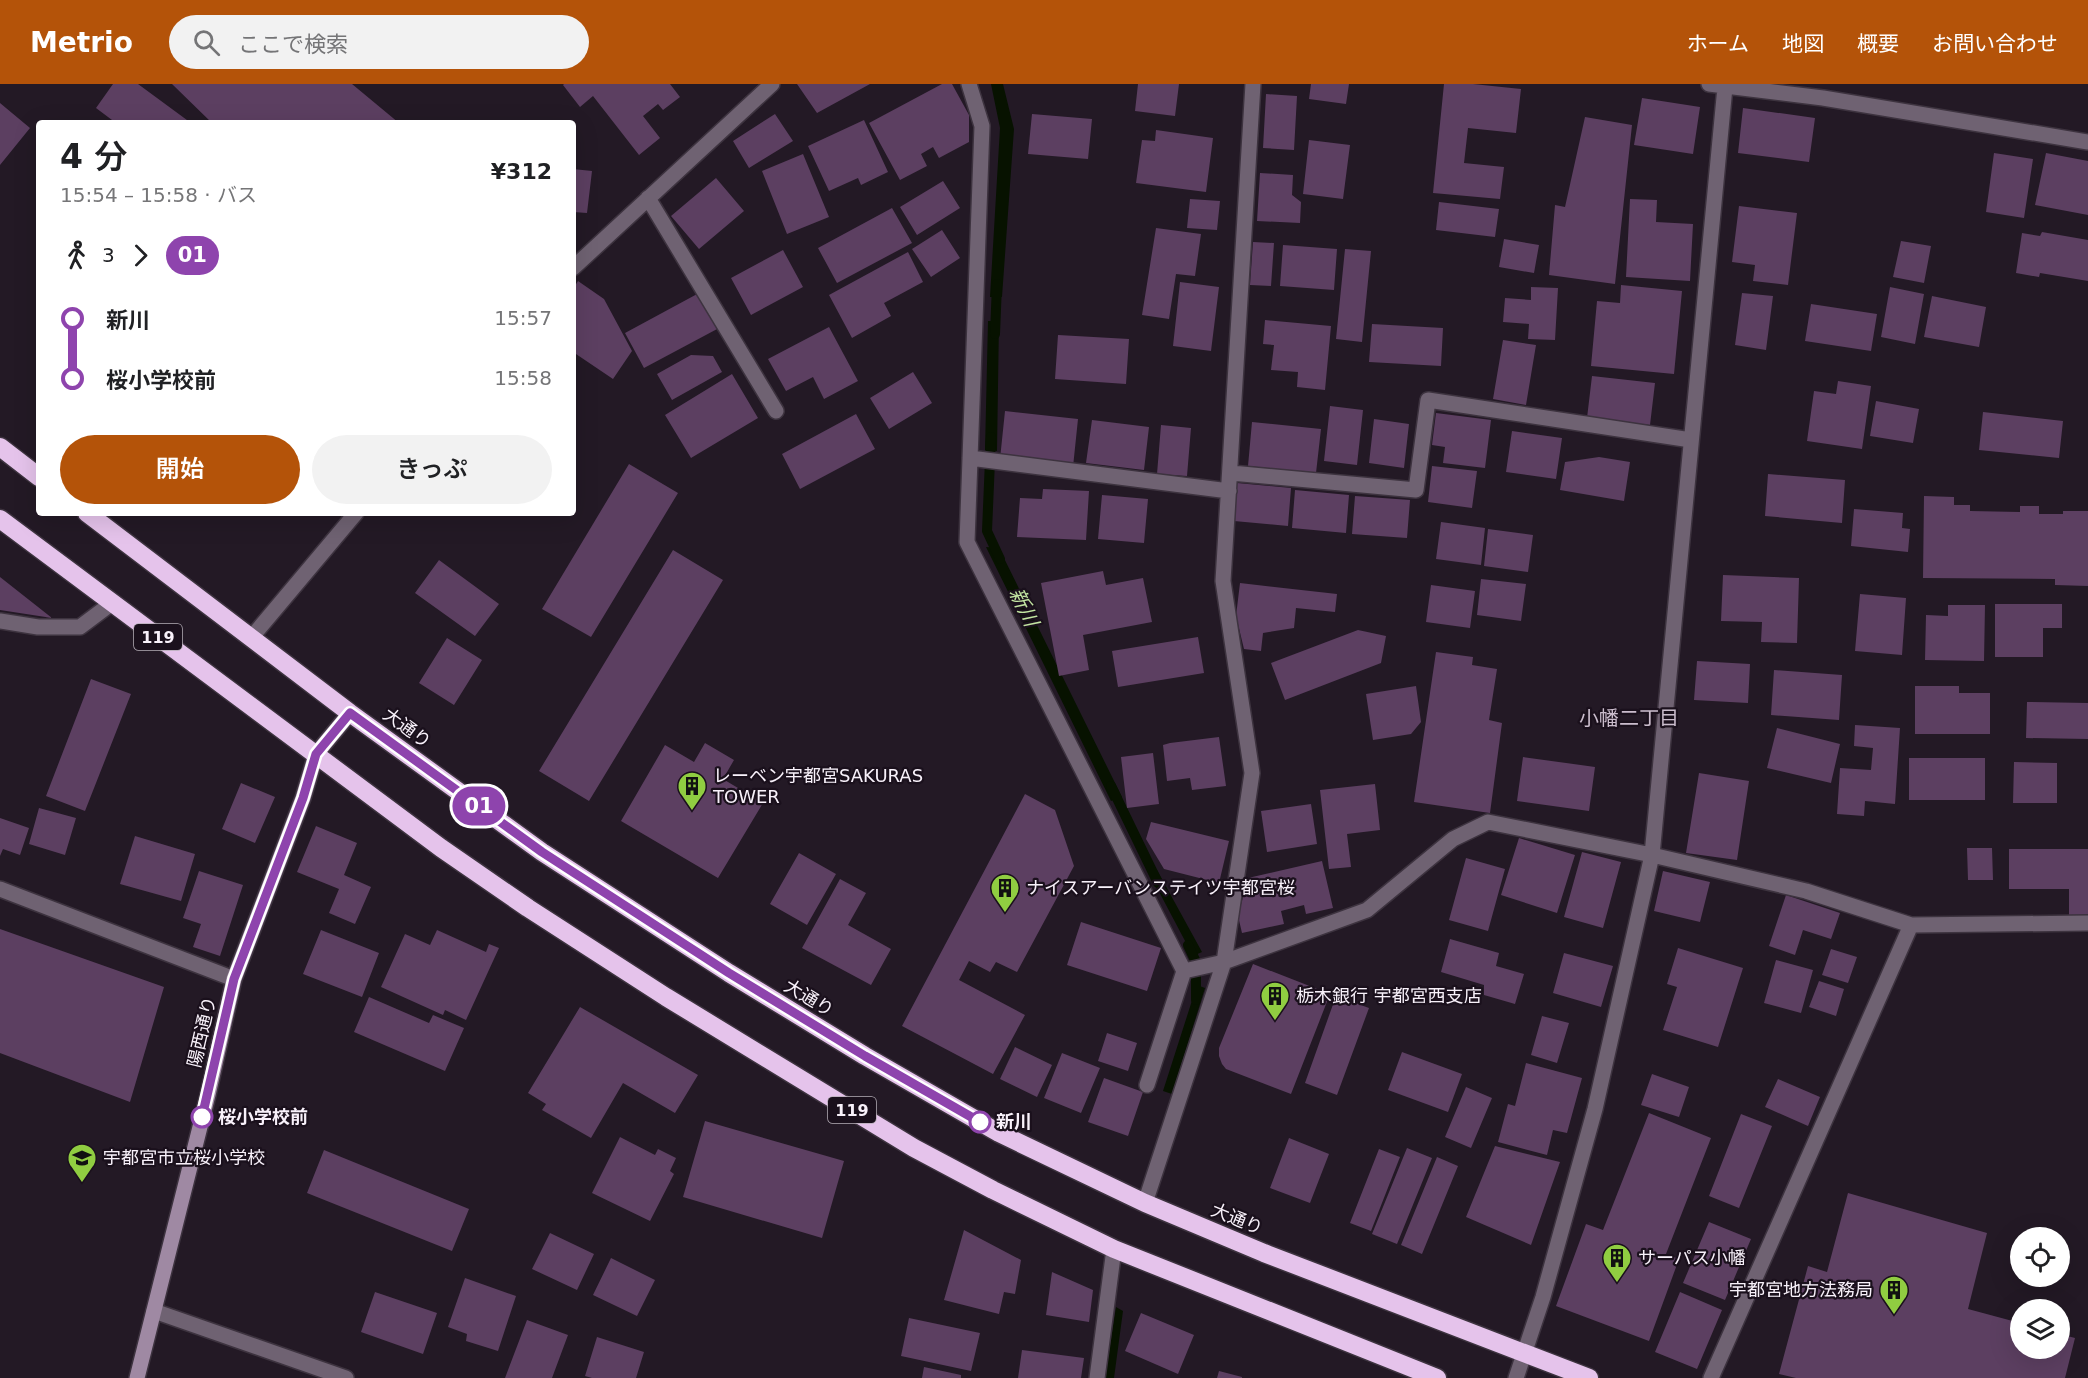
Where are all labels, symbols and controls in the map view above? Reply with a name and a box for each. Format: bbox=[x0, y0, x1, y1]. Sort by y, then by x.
search box bbox=[169, 15, 589, 69]
text: Metrio bbox=[30, 26, 133, 59]
icon: search bbox=[190, 26, 223, 59]
text: ここで検索 bbox=[238, 32, 348, 57]
text: ホーム bbox=[1687, 32, 1749, 56]
text: 地図 bbox=[1782, 32, 1824, 56]
text: 概要 bbox=[1857, 32, 1899, 56]
text: お問い合わせ bbox=[1932, 32, 2058, 56]
text: 4 分 bbox=[60, 137, 127, 176]
text: ¥312 bbox=[491, 159, 552, 184]
text: 15:54 – 15:58 · バス bbox=[60, 183, 257, 207]
icon: walk bbox=[60, 239, 93, 272]
icon: forward bbox=[124, 239, 157, 272]
text: 3 bbox=[102, 243, 115, 267]
text: 01 bbox=[178, 243, 207, 267]
text: 15:57 bbox=[494, 306, 552, 330]
text: 新川 bbox=[106, 308, 150, 333]
text: 15:58 bbox=[494, 366, 552, 390]
text: 桜小学校前 bbox=[106, 368, 216, 393]
button: 開始 bbox=[60, 435, 300, 504]
button: きっぷ bbox=[312, 435, 552, 504]
water label: 新川 bbox=[1004, 584, 1044, 632]
road number: 119 bbox=[134, 624, 182, 650]
street label: 大通り bbox=[379, 703, 435, 752]
district label: 小幡二丁目 bbox=[1579, 706, 1679, 730]
place label: レーベン宇都宮SAKURAS TOWER bbox=[712, 765, 923, 807]
building icon: レーベン宇都宮SAKURAS TOWER bbox=[676, 770, 708, 812]
line badge: 01 bbox=[452, 786, 506, 826]
text: 01 bbox=[464, 794, 494, 818]
building icon: ナイスアーバンステイツ宇都宮桜 bbox=[989, 872, 1021, 914]
place label: ナイスアーバンステイツ宇都宮桜 bbox=[1026, 877, 1295, 898]
street label: 大通り bbox=[781, 975, 838, 1020]
building icon: 栃木銀行 宇都宮西支店 bbox=[1259, 980, 1291, 1022]
place label: 栃木銀行 宇都宮西支店 bbox=[1296, 985, 1482, 1006]
street label: 陽西通り bbox=[183, 994, 220, 1069]
road number: 119 bbox=[828, 1097, 876, 1123]
marker: 桜小学校前 bbox=[191, 1106, 213, 1128]
place label: 桜小学校前 bbox=[218, 1106, 308, 1127]
marker: 新川 bbox=[969, 1111, 991, 1133]
place label: 新川 bbox=[996, 1111, 1032, 1132]
school or university icon: 宇都宮市立桜小学校 bbox=[66, 1142, 98, 1184]
place label: 宇都宮市立桜小学校 bbox=[103, 1147, 265, 1168]
street label: 大通り bbox=[1208, 1199, 1266, 1238]
map controls bbox=[2010, 1227, 2070, 1359]
button: locate bbox=[2010, 1227, 2070, 1287]
building icon: サーパス小幡 bbox=[1601, 1242, 1633, 1284]
place label: サーパス小幡 bbox=[1638, 1247, 1746, 1268]
building icon: 宇都宮地方法務局 bbox=[1878, 1274, 1910, 1316]
place label: 宇都宮地方法務局 bbox=[1729, 1279, 1873, 1300]
button: layers bbox=[2010, 1299, 2070, 1359]

